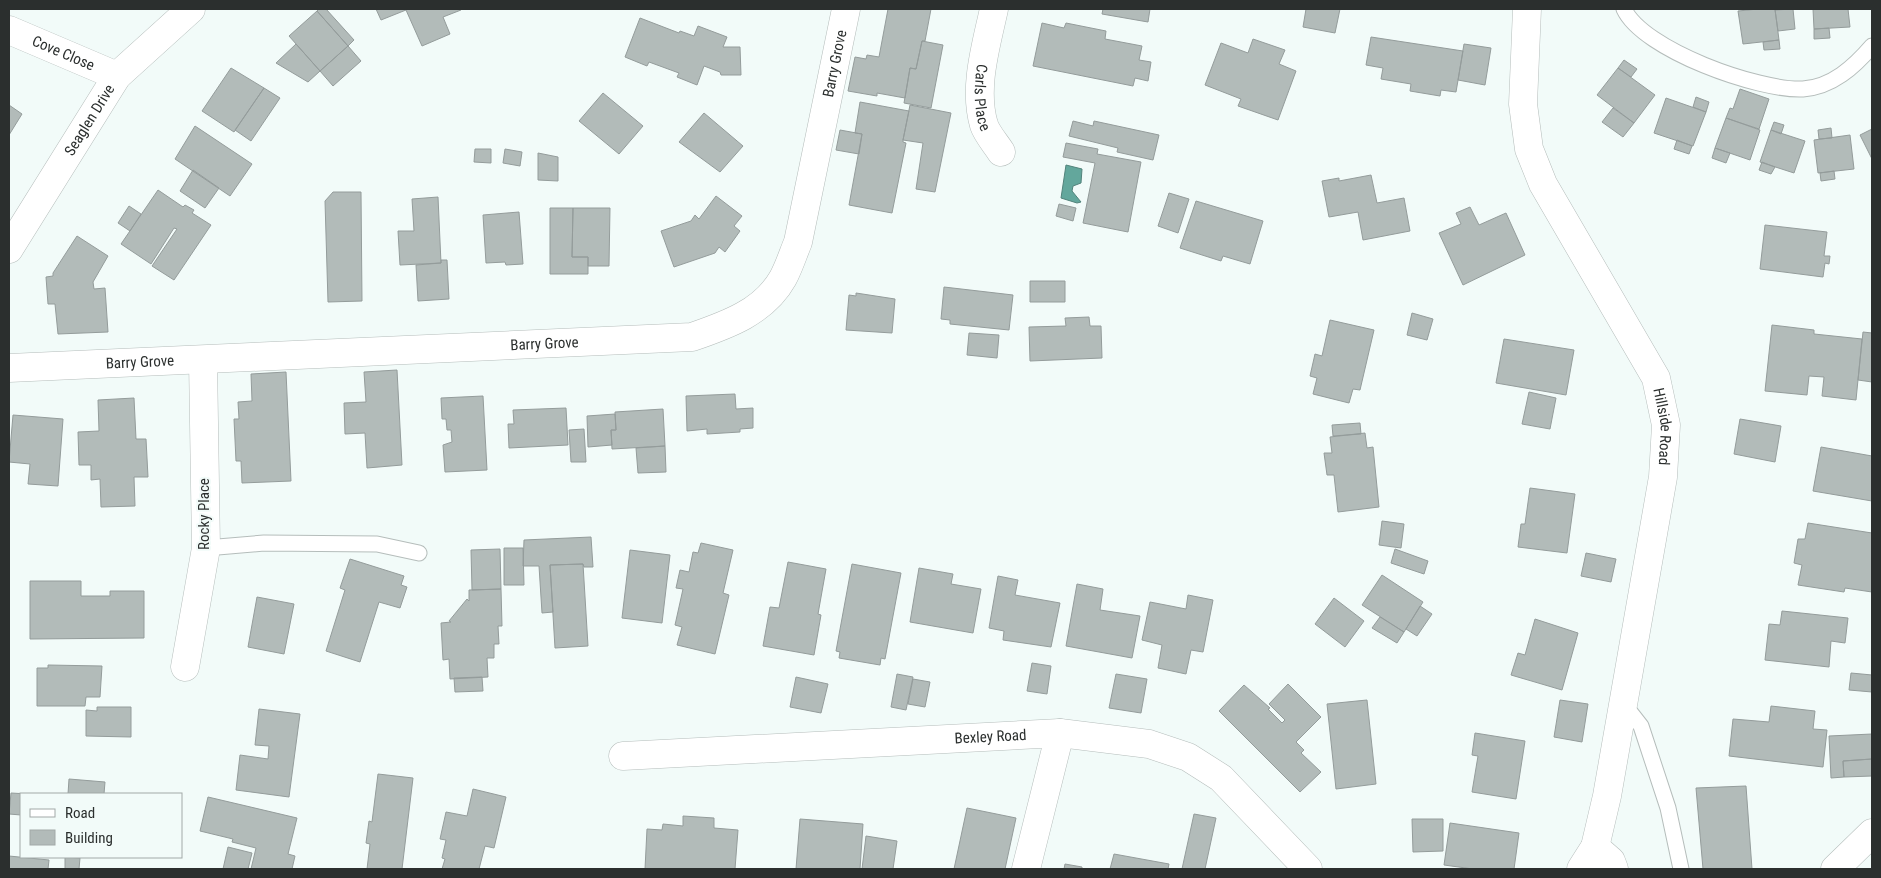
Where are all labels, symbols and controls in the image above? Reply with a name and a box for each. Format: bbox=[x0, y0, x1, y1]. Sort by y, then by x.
street label: Barry Grove bbox=[819, 28, 850, 99]
street label: Cove Close bbox=[29, 32, 97, 74]
street label: Carls Place bbox=[971, 63, 994, 134]
street label: Seaglen Drive bbox=[61, 81, 118, 159]
street label: Barry Grove bbox=[510, 333, 579, 354]
street label: Barry Grove bbox=[105, 352, 174, 373]
street label: Hillside Road bbox=[1649, 386, 1675, 466]
street label: Rocky Place bbox=[195, 478, 213, 550]
street label: Bexley Road bbox=[954, 726, 1027, 748]
legend bbox=[20, 793, 182, 858]
text: Road bbox=[65, 804, 95, 822]
text: Building bbox=[65, 829, 113, 847]

